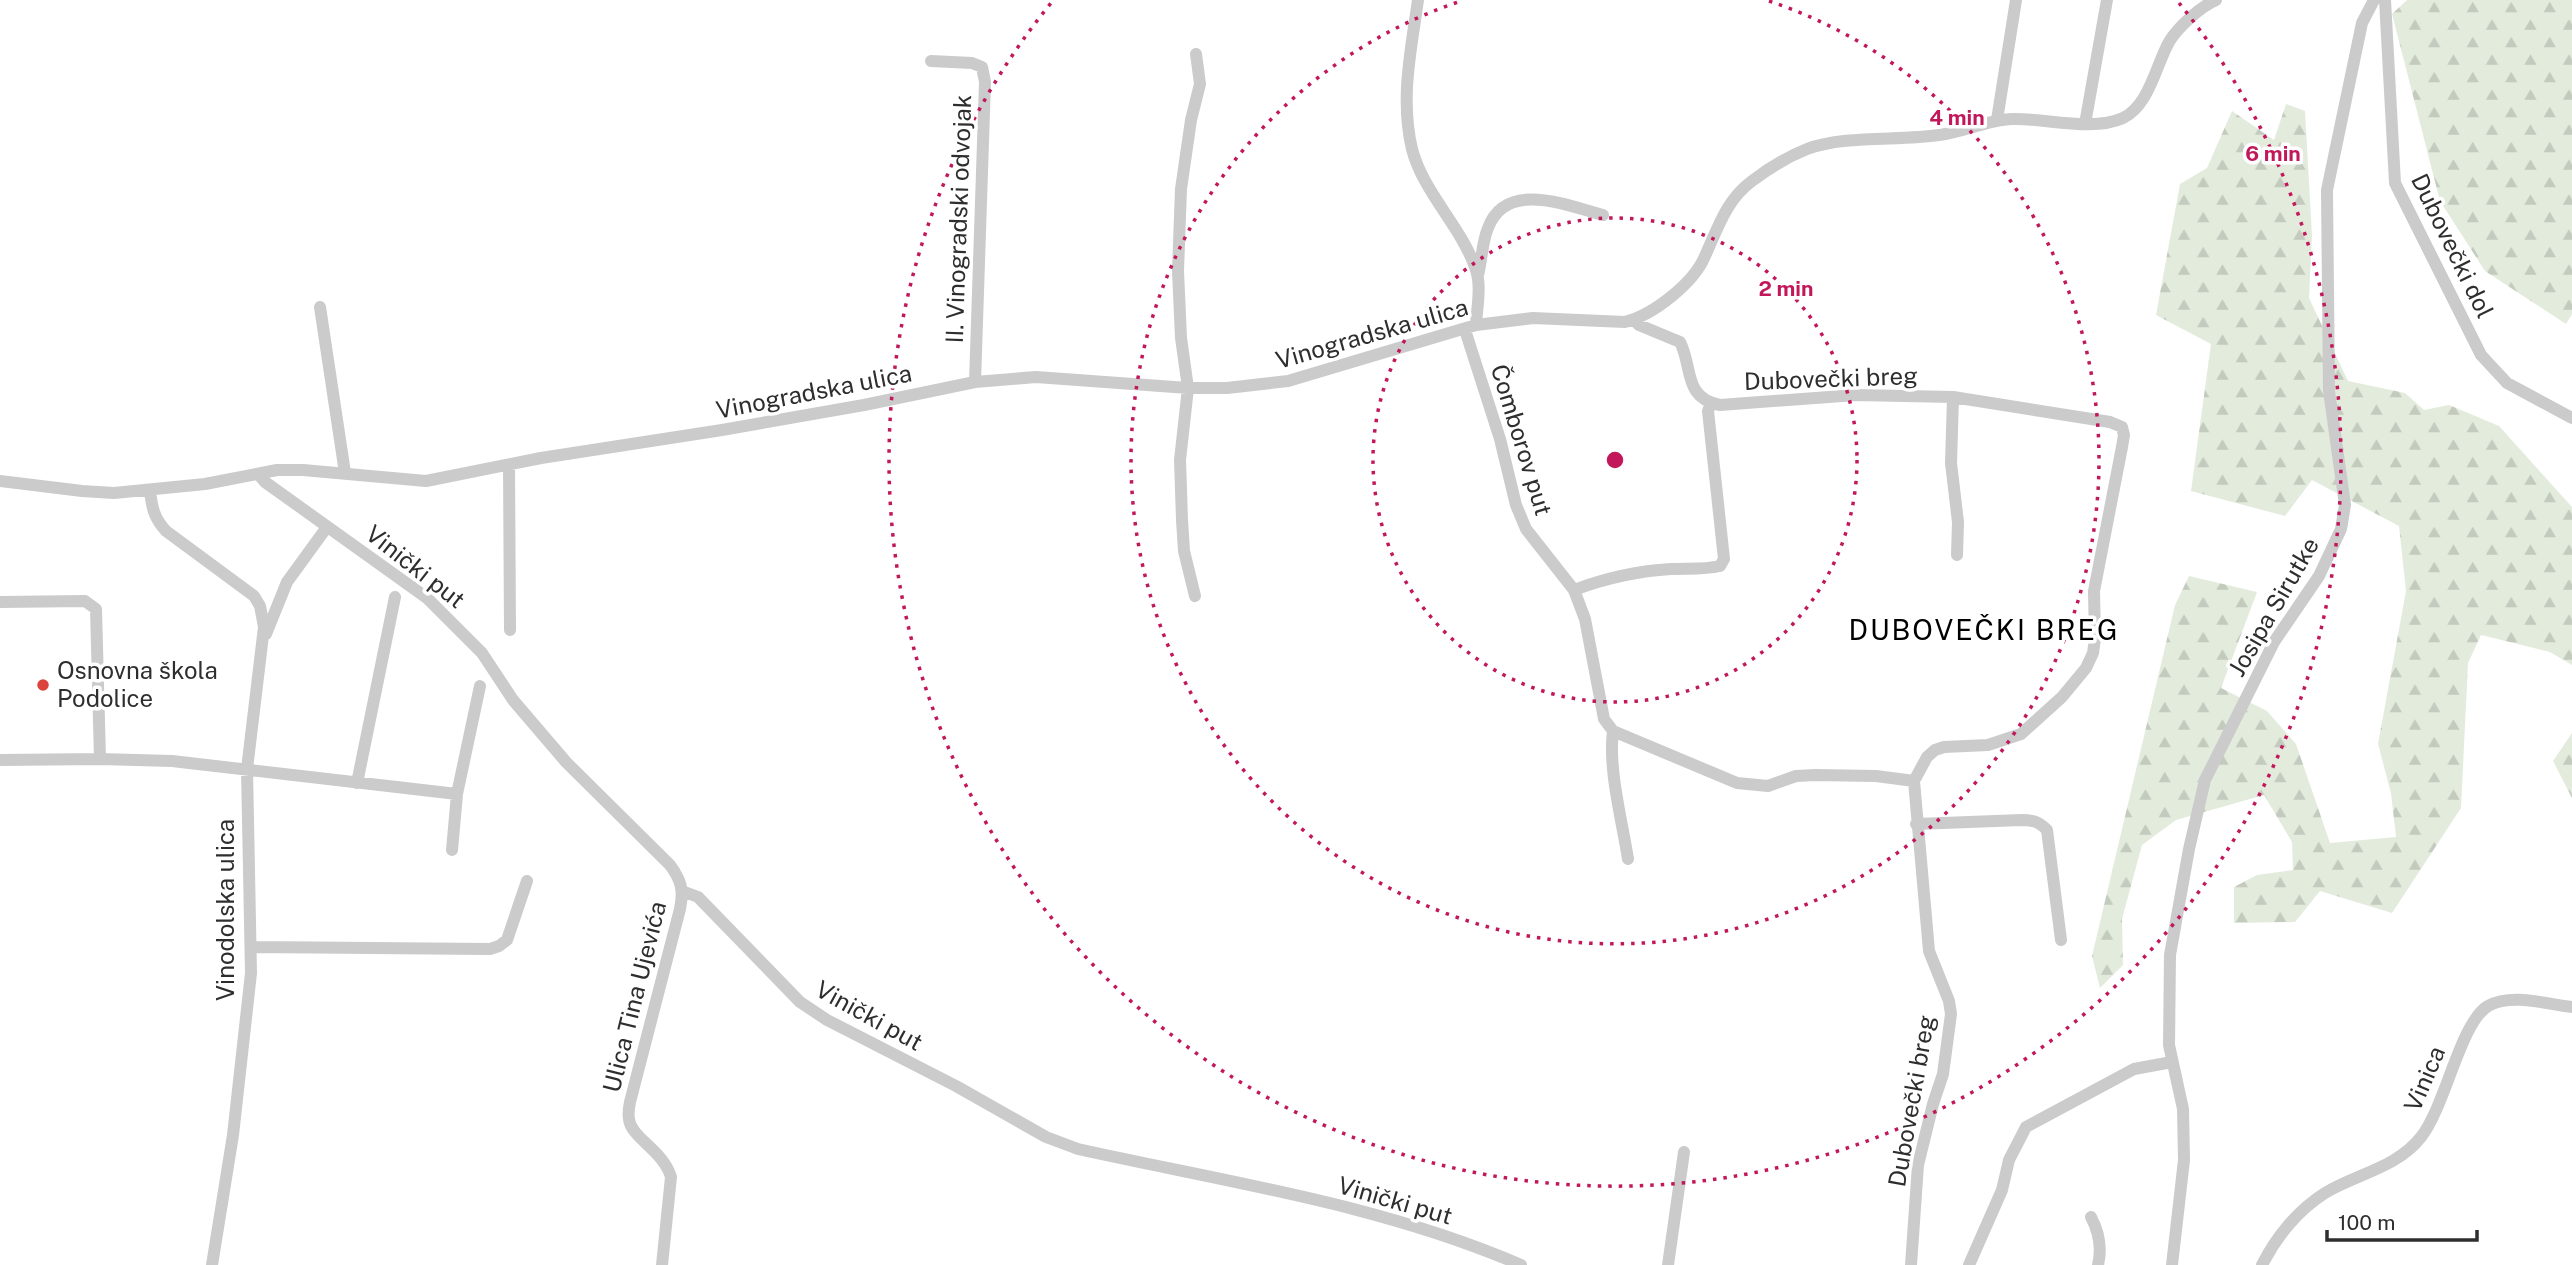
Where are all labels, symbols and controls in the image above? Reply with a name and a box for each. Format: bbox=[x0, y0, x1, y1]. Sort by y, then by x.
street label: II. Vinogradski odvojak bbox=[940, 94, 976, 344]
text: 4 min bbox=[1929, 105, 1985, 130]
text: 6 min bbox=[2245, 141, 2301, 166]
street label: Dubovečki dol bbox=[2406, 169, 2500, 322]
text: 2 min bbox=[1758, 276, 1814, 301]
street label: Vinogradska ulica bbox=[1272, 292, 1471, 374]
street label: Vinogradska ulica bbox=[714, 358, 914, 424]
street label: Čomborov put bbox=[1486, 361, 1558, 519]
street label: Dubovečki breg bbox=[1743, 361, 1918, 395]
centre of rings bbox=[1603, 448, 1627, 472]
street label: Vinički put bbox=[361, 519, 471, 614]
street label: Josipa Sirutke bbox=[2222, 532, 2324, 681]
district label: DUBOVEČKI BREG bbox=[1849, 613, 2119, 646]
place label: Osnovna škola Podolice bbox=[57, 656, 218, 712]
marker: Osnovna škola Podolice bbox=[35, 677, 51, 693]
street label: Vinodolska ulica bbox=[211, 819, 239, 1001]
street label: Ulica Tina Ujevića bbox=[597, 898, 671, 1095]
street label: Vinički put bbox=[811, 974, 928, 1056]
street label: Dubovečki breg bbox=[1882, 1013, 1940, 1189]
street label: Vinica bbox=[2398, 1042, 2450, 1115]
street label: Vinički put bbox=[1335, 1170, 1456, 1230]
scale bar bbox=[2327, 1198, 2478, 1242]
text: 100 m bbox=[2338, 1210, 2395, 1235]

